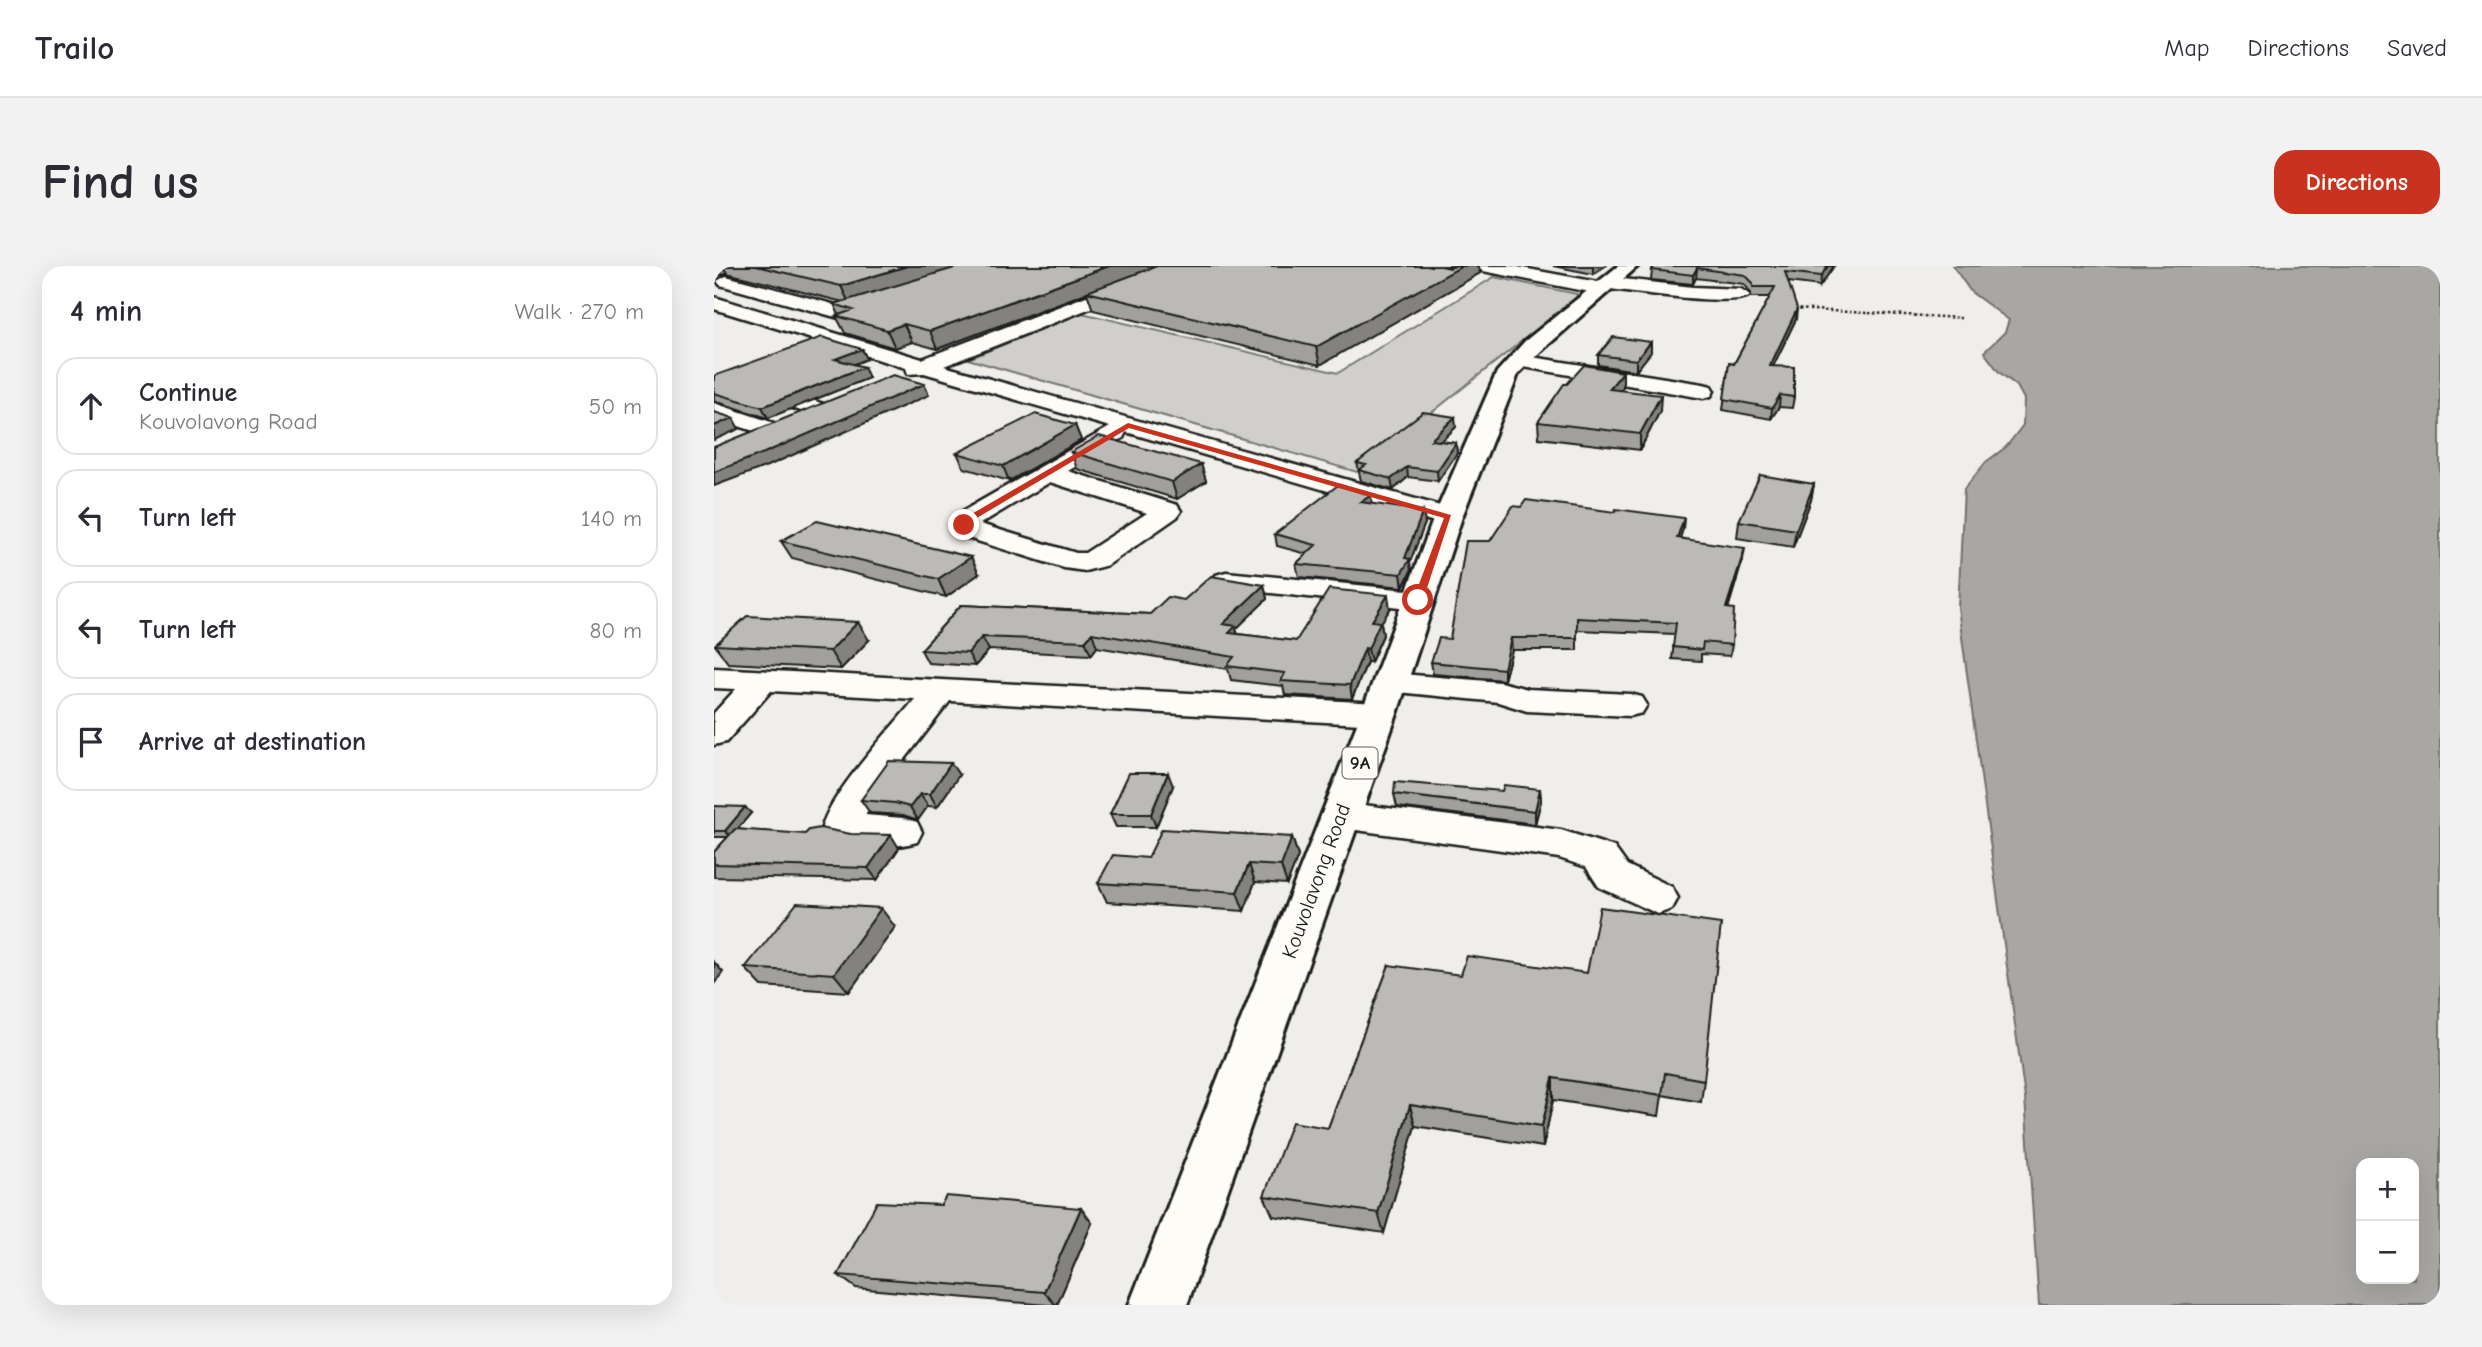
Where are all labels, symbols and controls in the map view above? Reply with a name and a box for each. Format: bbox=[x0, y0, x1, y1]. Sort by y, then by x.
text: Trailo bbox=[35, 29, 114, 67]
text: Map bbox=[2164, 34, 2210, 62]
text: Directions bbox=[2248, 34, 2349, 62]
text: Saved bbox=[2387, 34, 2447, 62]
button: Directions bbox=[2274, 150, 2440, 214]
text: Find us bbox=[42, 154, 198, 210]
text: 4 min bbox=[70, 294, 142, 329]
text: Walk · 270 m bbox=[515, 298, 644, 325]
text: Continue bbox=[139, 378, 237, 408]
icon: ahead bbox=[72, 387, 110, 425]
text: 50 m bbox=[589, 393, 642, 420]
text: Kouvolavong Road bbox=[139, 408, 318, 435]
icon: left bbox=[72, 499, 110, 537]
text: Turn left bbox=[139, 503, 236, 533]
text: 140 m bbox=[581, 505, 642, 532]
route end bbox=[948, 509, 979, 540]
route start bbox=[1402, 584, 1433, 615]
icon: left bbox=[72, 611, 110, 649]
text: Turn left bbox=[139, 615, 236, 645]
text: 80 m bbox=[589, 617, 642, 644]
icon: arrive bbox=[72, 723, 110, 761]
text: Arrive at destination bbox=[139, 727, 366, 757]
road number: 9A bbox=[1342, 748, 1378, 778]
street label: Kouvolavong Road bbox=[1277, 800, 1355, 962]
map controls bbox=[2356, 1158, 2419, 1284]
button: + bbox=[2356, 1158, 2419, 1221]
button: − bbox=[2356, 1221, 2419, 1284]

